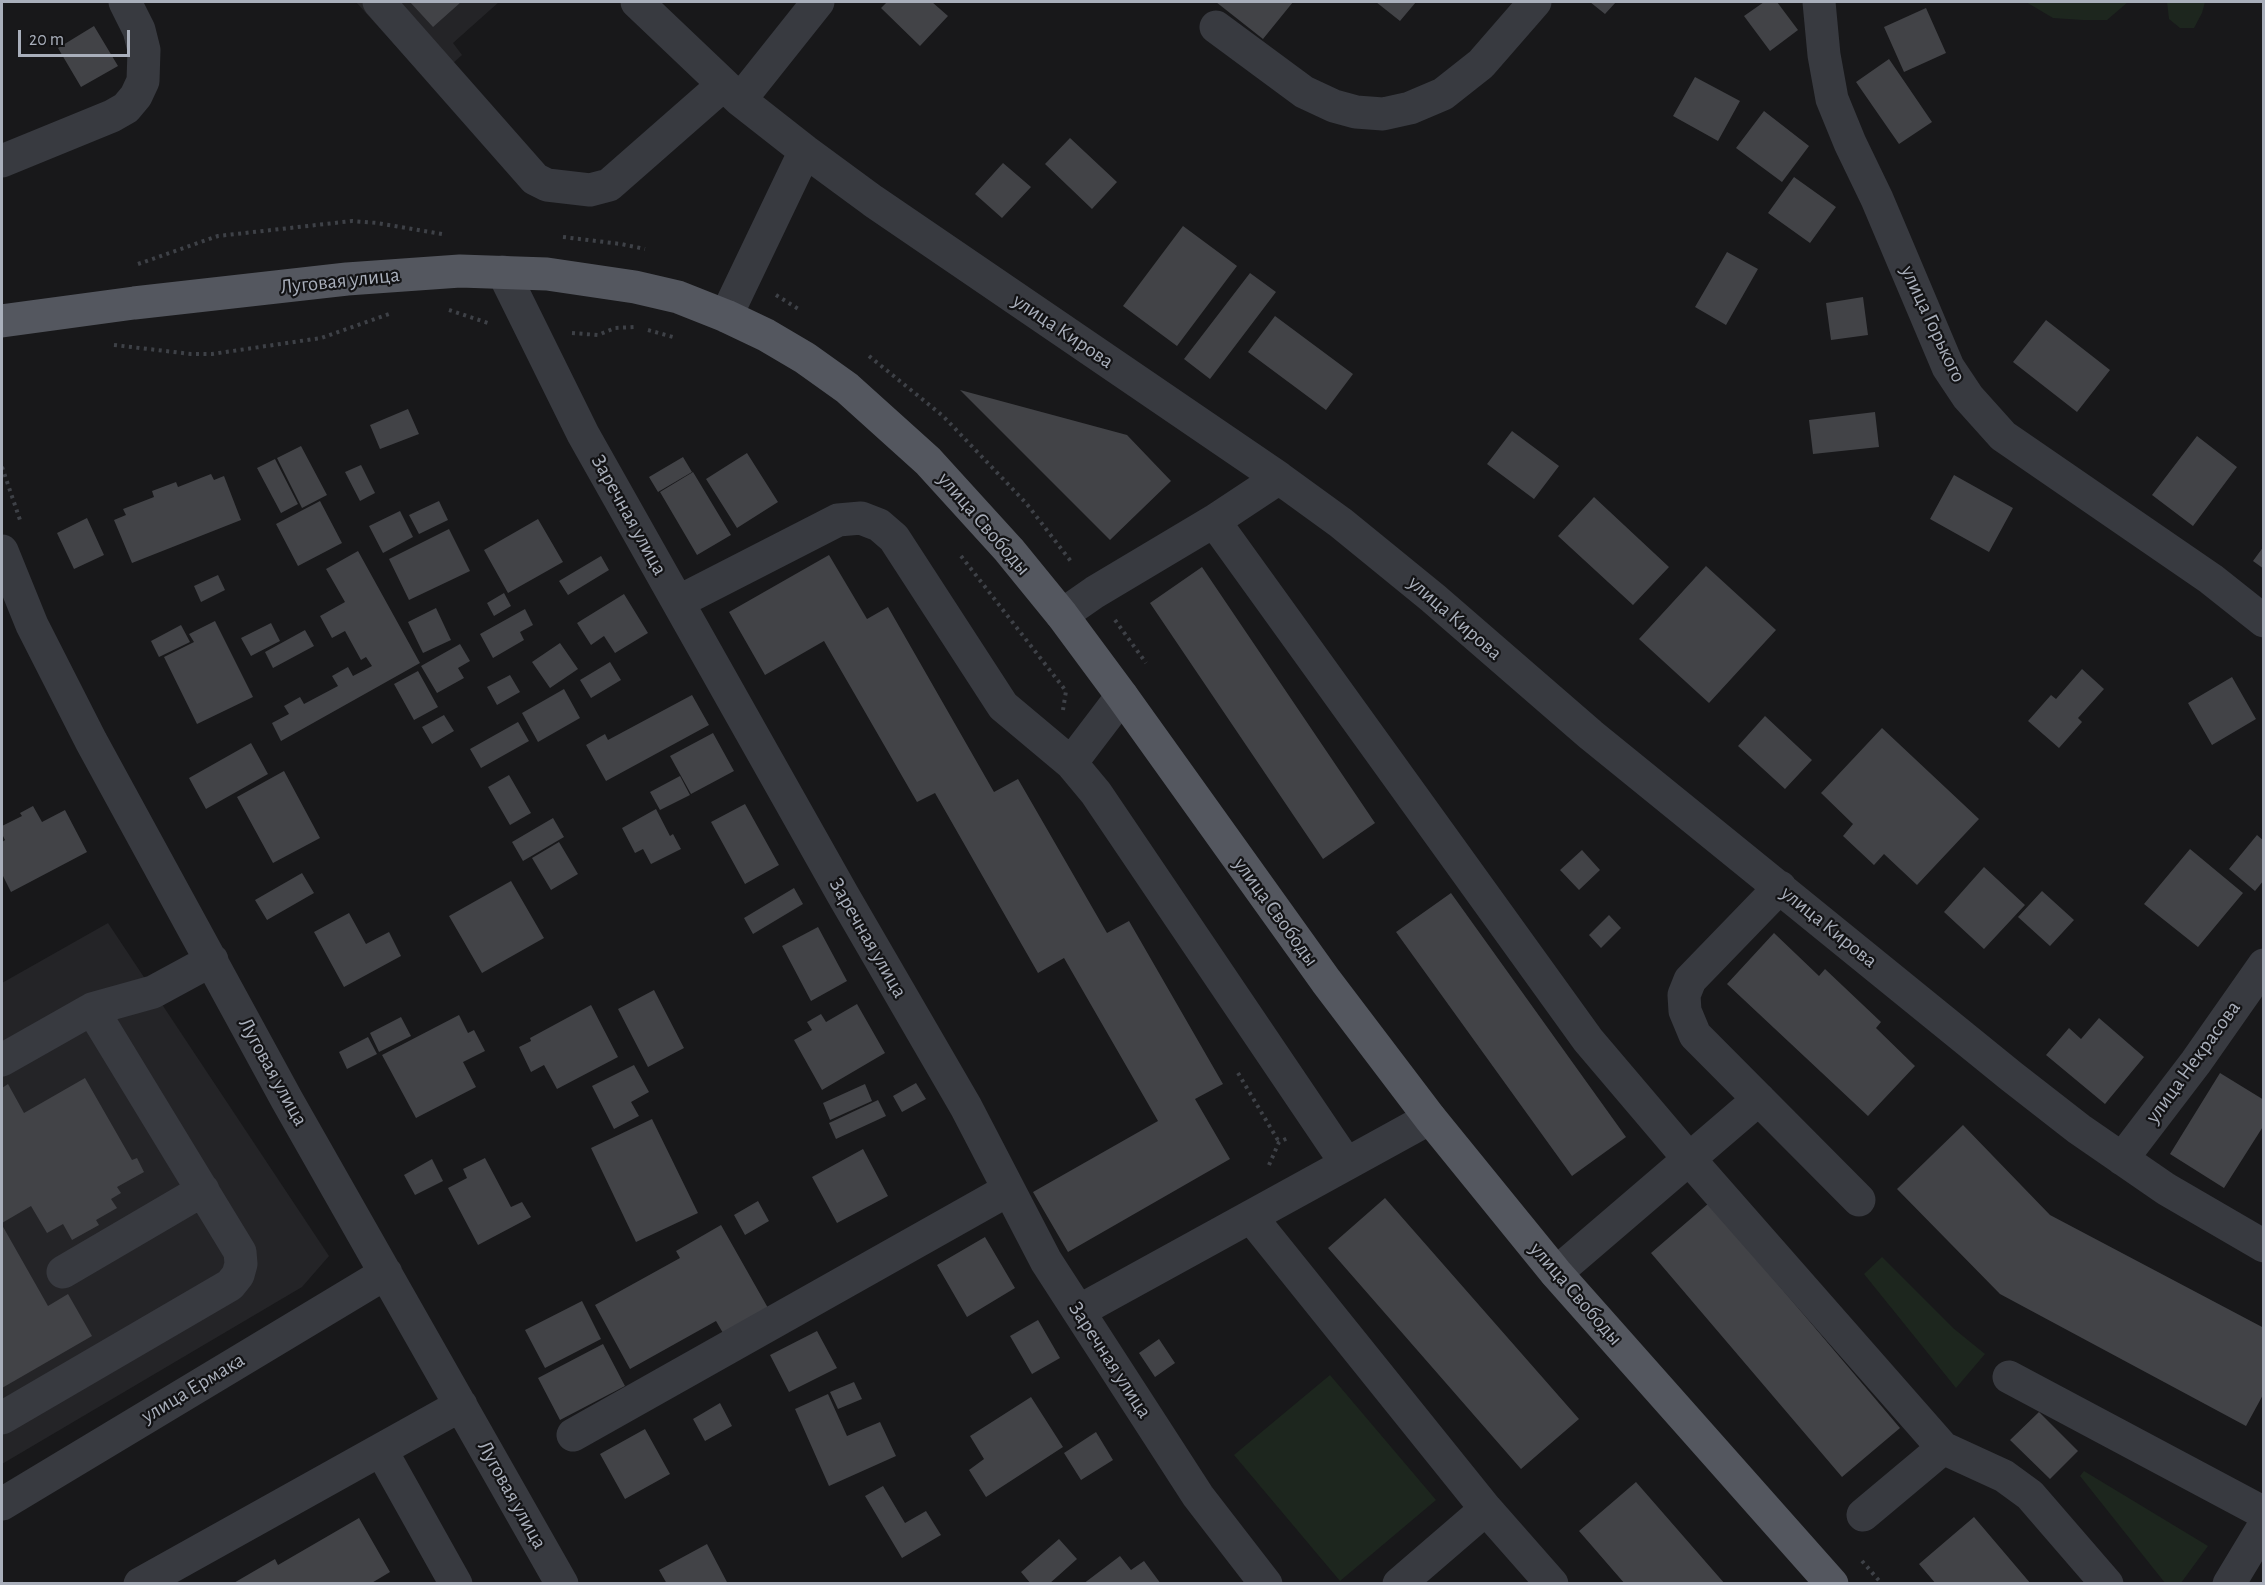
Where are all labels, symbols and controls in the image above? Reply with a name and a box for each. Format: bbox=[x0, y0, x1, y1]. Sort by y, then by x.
scale bar bbox=[21, 18, 134, 56]
text: 20 m bbox=[29, 31, 64, 49]
street label: Луговая улица bbox=[279, 262, 401, 300]
street label: улица Горького bbox=[1895, 262, 1971, 386]
street label: улица Кирова bbox=[1008, 288, 1118, 374]
street label: Заречная улица bbox=[585, 450, 673, 580]
street label: улица Свободы bbox=[932, 467, 1036, 581]
street label: улица Кирова bbox=[1403, 570, 1507, 666]
street label: улица Свободы bbox=[1228, 853, 1324, 971]
street label: Заречная улица bbox=[824, 874, 912, 1002]
street label: улица Кирова bbox=[1776, 881, 1882, 973]
street label: улица Некрасова bbox=[2140, 996, 2246, 1128]
street label: Луговая улица bbox=[233, 1013, 313, 1131]
street label: улица Свободы bbox=[1524, 1237, 1628, 1351]
street label: Заречная улица bbox=[1063, 1297, 1157, 1423]
street label: улица Ермака bbox=[137, 1347, 249, 1429]
street label: Луговая улица bbox=[472, 1436, 552, 1554]

